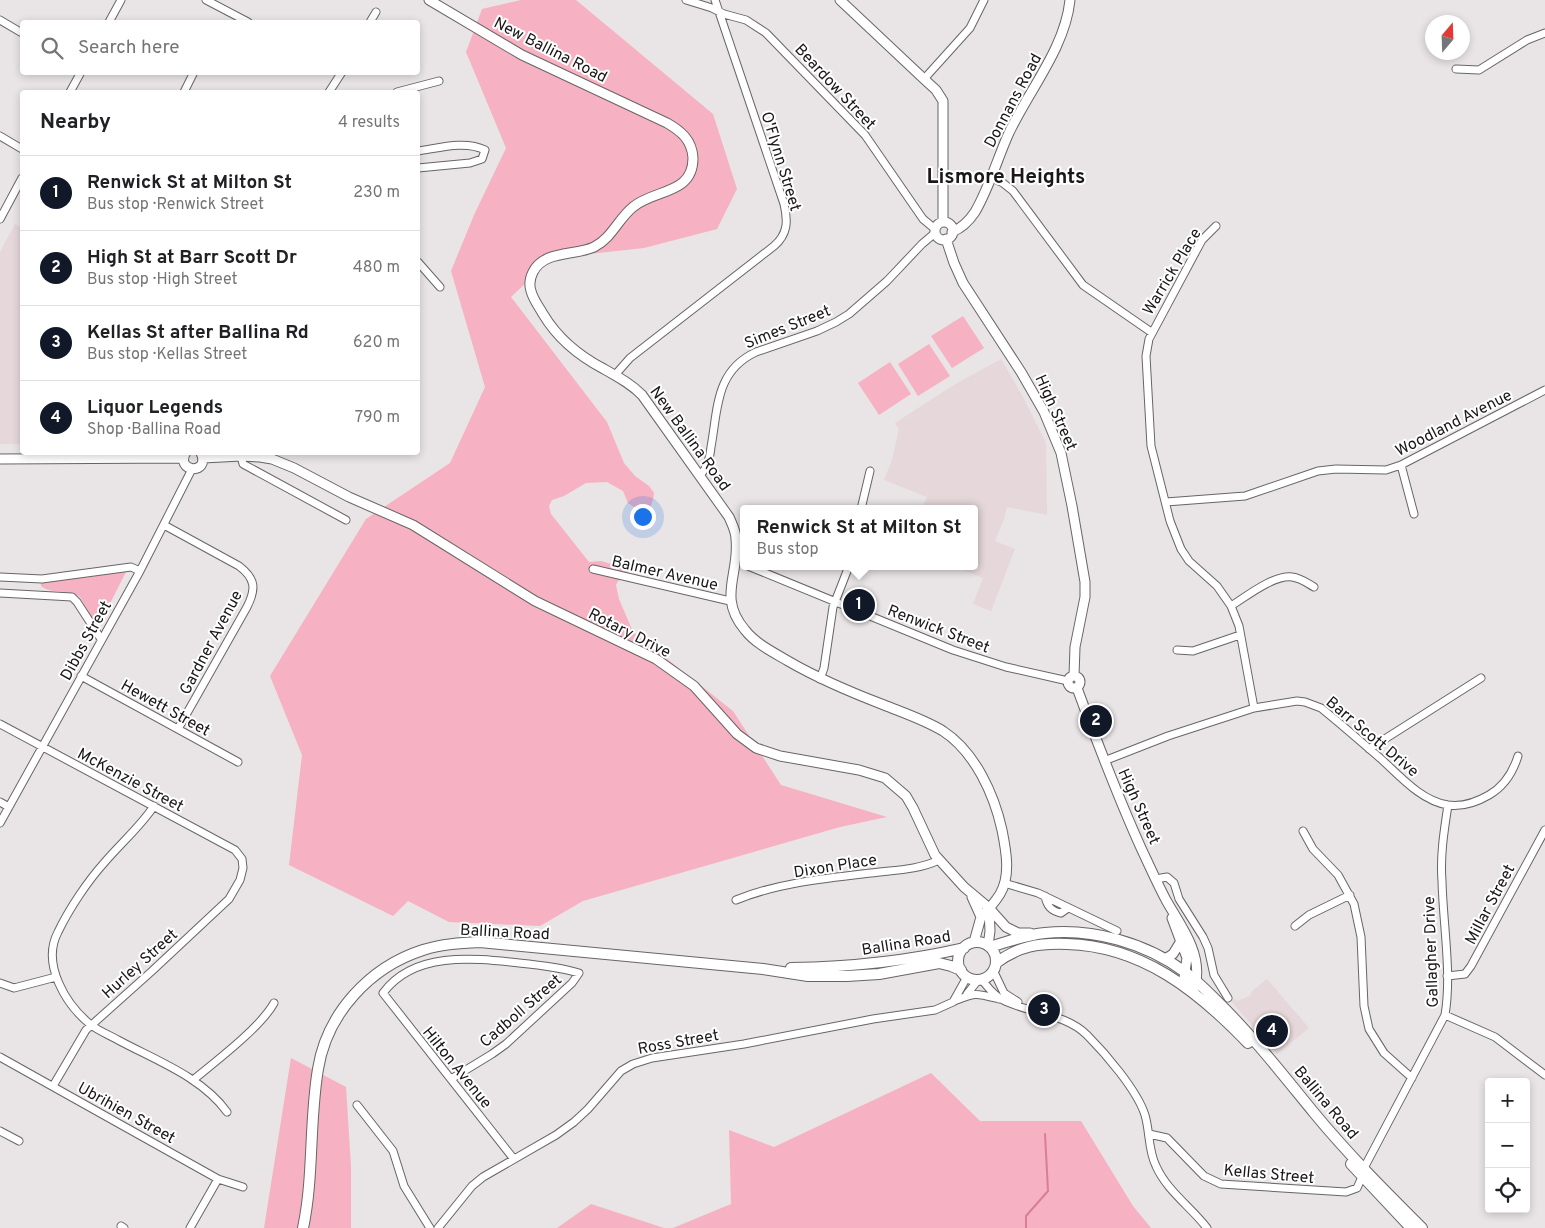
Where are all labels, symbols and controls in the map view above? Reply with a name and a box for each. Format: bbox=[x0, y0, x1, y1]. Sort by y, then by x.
street label: New Ballina Road bbox=[490, 14, 610, 88]
north arrow bbox=[1425, 15, 1470, 60]
search box bbox=[20, 20, 420, 75]
icon: search bbox=[38, 34, 66, 62]
text: Search here bbox=[78, 36, 180, 60]
street label: Beardow Street bbox=[790, 40, 880, 135]
street label: Donnans Road bbox=[981, 50, 1047, 151]
text: Nearby bbox=[40, 109, 111, 136]
street label: O'Flynn Street bbox=[755, 109, 805, 214]
text: 4 results bbox=[338, 113, 400, 133]
district label: Lismore Heights bbox=[927, 164, 1085, 191]
text: Renwick St at Milton St bbox=[87, 171, 292, 195]
text: 1 bbox=[53, 183, 59, 203]
text: 230 m bbox=[353, 183, 400, 203]
text: Bus stop · Renwick Street bbox=[87, 195, 264, 215]
street label: Warrick Place bbox=[1139, 225, 1207, 319]
text: High St at Barr Scott Dr bbox=[87, 246, 297, 270]
text: 2 bbox=[51, 258, 61, 278]
text: 480 m bbox=[353, 258, 400, 278]
text: Bus stop · High Street bbox=[87, 270, 238, 290]
street label: Simes Street bbox=[742, 301, 834, 354]
text: Kellas St after Ballina Rd bbox=[87, 321, 309, 345]
text: 3 bbox=[51, 333, 61, 353]
text: 620 m bbox=[353, 333, 400, 353]
text: Bus stop · Kellas Street bbox=[87, 345, 247, 365]
street label: High Street bbox=[1030, 372, 1081, 454]
street label: New Ballina Road bbox=[645, 383, 734, 496]
street label: Woodland Avenue bbox=[1392, 386, 1516, 462]
text: Liquor Legends bbox=[87, 396, 223, 420]
text: 4 bbox=[51, 408, 61, 428]
text: 790 m bbox=[355, 408, 400, 428]
text: Shop · Ballina Road bbox=[87, 420, 221, 440]
your location bbox=[630, 504, 656, 530]
popup bbox=[740, 505, 978, 570]
text: Renwick St at Milton St bbox=[757, 516, 961, 540]
text: Bus stop bbox=[757, 540, 818, 560]
street label: Balmer Avenue bbox=[609, 552, 720, 596]
pin: 1 bbox=[843, 586, 875, 624]
street label: Gardner Avenue bbox=[176, 587, 248, 699]
street label: Dibbs Street bbox=[57, 598, 117, 684]
street label: Renwick Street bbox=[884, 601, 992, 658]
street label: Rotary Drive bbox=[584, 604, 674, 663]
street label: Hewett Street bbox=[117, 676, 213, 742]
street label: Barr Scott Drive bbox=[1321, 693, 1422, 782]
pin: 2 bbox=[1080, 702, 1112, 740]
street label: McKenzie Street bbox=[74, 744, 187, 817]
street label: High Street bbox=[1113, 766, 1164, 848]
street label: Dixon Place bbox=[792, 851, 878, 883]
street label: Millar Street bbox=[1461, 861, 1520, 948]
street label: Gallagher Drive bbox=[1420, 896, 1444, 1008]
street label: Ballina Road bbox=[460, 921, 550, 945]
street label: Hurley Street bbox=[98, 925, 182, 1004]
street label: Ballina Road bbox=[860, 927, 952, 961]
street label: Cadboll Street bbox=[476, 970, 567, 1053]
pin: 3 bbox=[1028, 991, 1060, 1029]
pin: 4 bbox=[1256, 1012, 1288, 1050]
street label: Hilton Avenue bbox=[417, 1023, 496, 1113]
street label: Ross Street bbox=[636, 1026, 720, 1060]
street label: Ballina Road bbox=[1289, 1062, 1362, 1144]
map controls bbox=[1485, 1078, 1530, 1213]
button: + bbox=[1485, 1078, 1530, 1123]
street label: Ubrihien Street bbox=[74, 1079, 178, 1149]
button: − bbox=[1485, 1123, 1530, 1168]
street label: Kellas Street bbox=[1223, 1161, 1315, 1189]
button: locate bbox=[1485, 1168, 1530, 1213]

